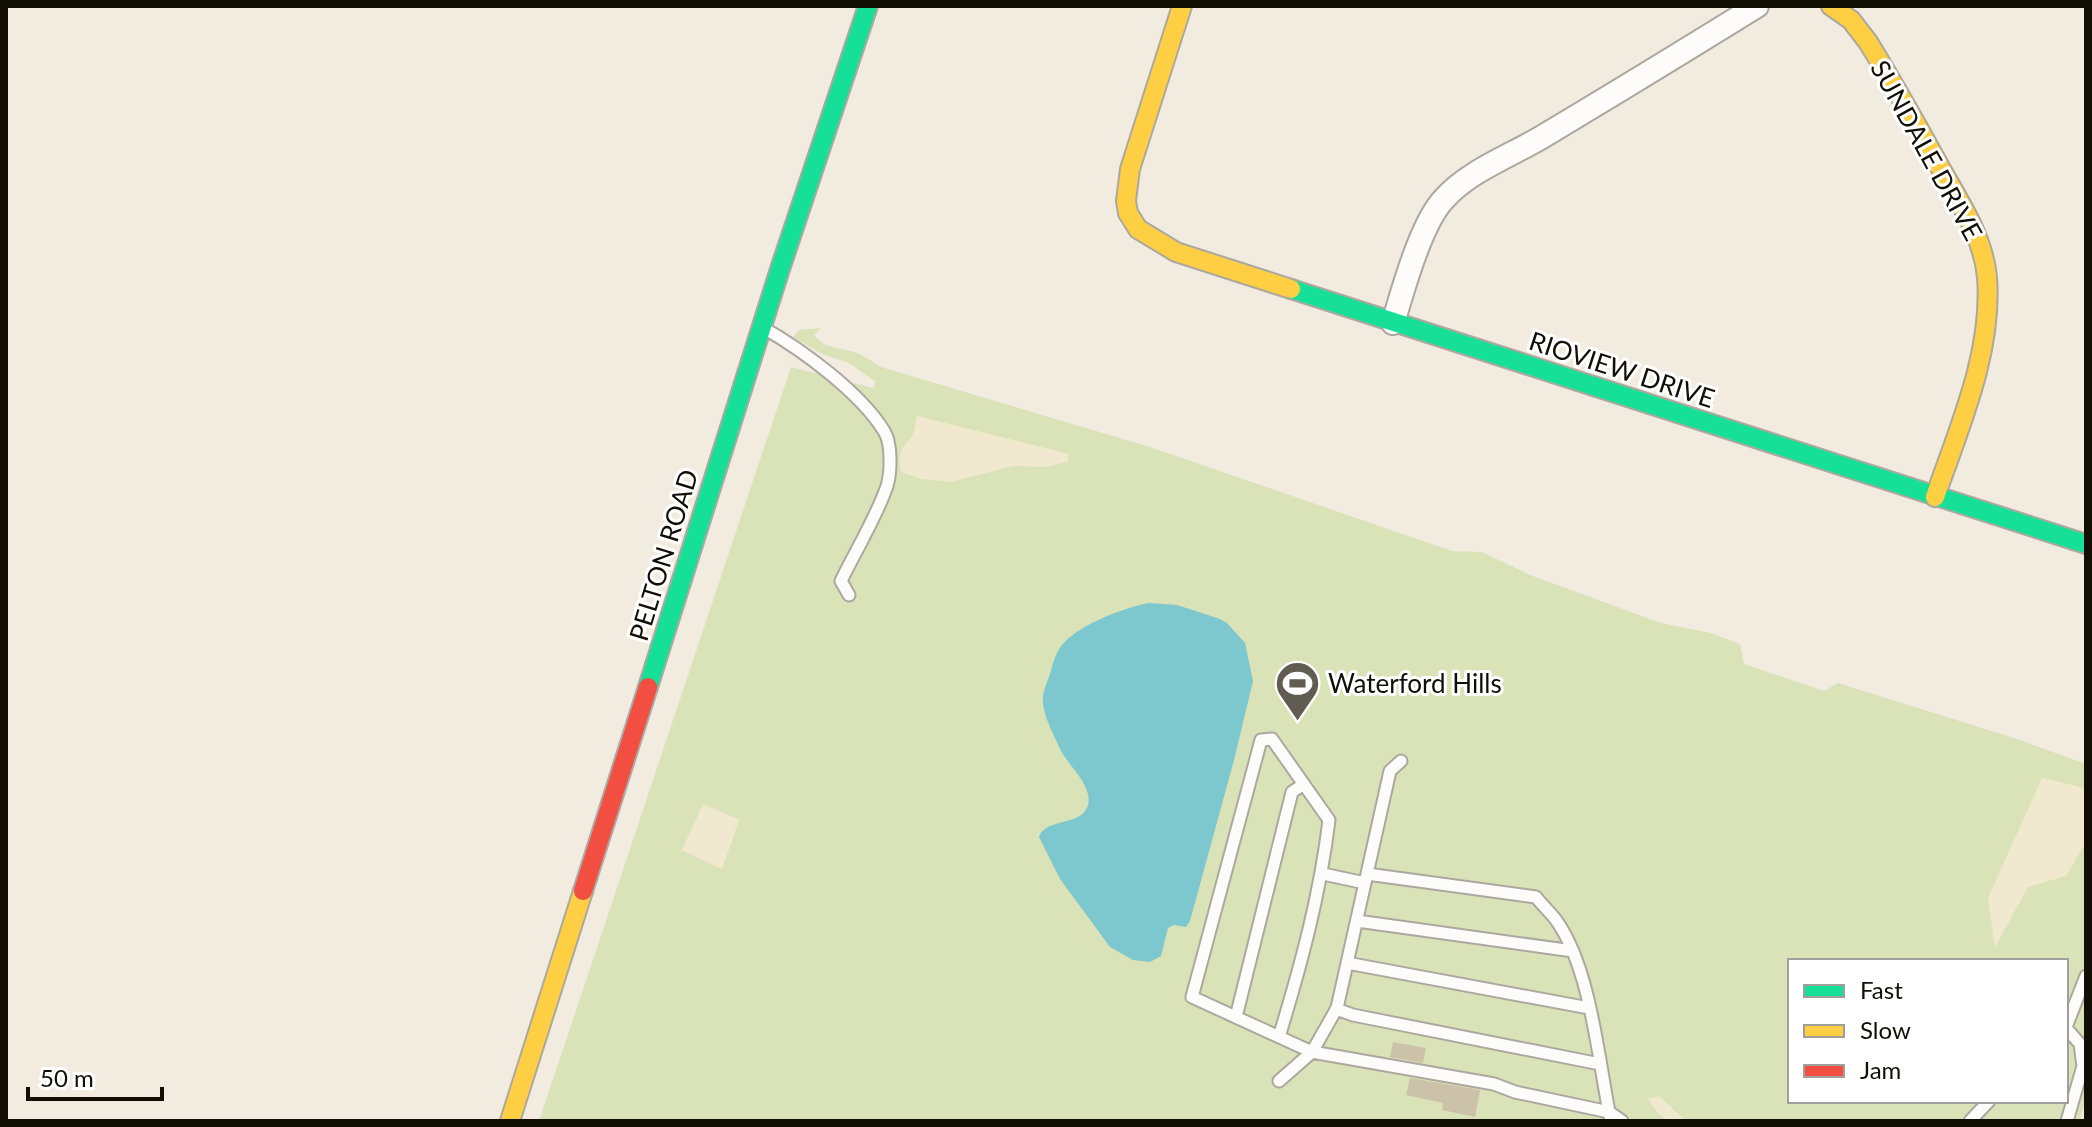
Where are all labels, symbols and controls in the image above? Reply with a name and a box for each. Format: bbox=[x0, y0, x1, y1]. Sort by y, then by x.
street label: SUNDALE DRIVE bbox=[1864, 54, 1990, 246]
street label: RIOVIEW DRIVE bbox=[1525, 324, 1719, 414]
street label: PELTON ROAD bbox=[622, 466, 704, 644]
sports icon: Waterford Hills bbox=[1273, 659, 1321, 722]
place label: Waterford Hills bbox=[1328, 667, 1502, 699]
legend bbox=[1788, 959, 2068, 1103]
text: Fast bbox=[1860, 975, 1903, 1004]
text: Slow bbox=[1860, 1015, 1911, 1044]
scale bar bbox=[28, 1051, 162, 1101]
text: Jam bbox=[1860, 1055, 1901, 1084]
text: 50 m bbox=[40, 1063, 94, 1092]

